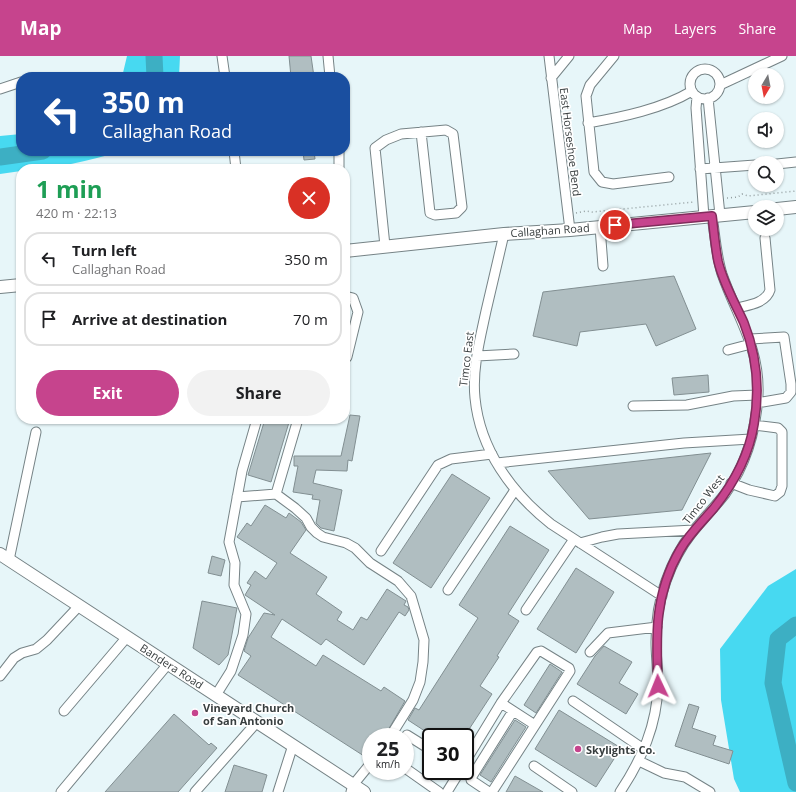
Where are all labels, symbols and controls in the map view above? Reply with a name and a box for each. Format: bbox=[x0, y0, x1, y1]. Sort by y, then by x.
text: Map bbox=[20, 15, 61, 41]
text: Map bbox=[623, 19, 652, 38]
text: Layers bbox=[674, 19, 716, 38]
text: Share bbox=[738, 19, 776, 38]
north arrow bbox=[748, 68, 784, 104]
map controls bbox=[748, 68, 784, 236]
text: 350 m bbox=[102, 83, 185, 121]
street label: East Horseshoe Bend bbox=[557, 87, 585, 197]
icon: left bbox=[36, 88, 88, 140]
button: sound bbox=[748, 112, 784, 148]
text: Callaghan Road bbox=[102, 119, 232, 143]
button: search bbox=[748, 156, 784, 192]
text: 1 min bbox=[36, 172, 103, 205]
button: close bbox=[288, 177, 330, 219]
button: layers bbox=[748, 200, 784, 236]
text: 420 m · 22:13 bbox=[36, 204, 117, 222]
pin bbox=[598, 208, 632, 242]
icon: arrive bbox=[604, 214, 626, 236]
street label: Callaghan Road bbox=[510, 220, 590, 240]
text: Turn left bbox=[72, 240, 137, 260]
icon: left bbox=[38, 248, 60, 270]
text: 350 m bbox=[284, 249, 328, 269]
text: Callaghan Road bbox=[72, 260, 166, 278]
icon: arrive bbox=[38, 308, 60, 330]
text: Arrive at destination bbox=[72, 309, 227, 329]
text: 70 m bbox=[293, 309, 328, 329]
street label: Timco East bbox=[455, 331, 477, 387]
button: Exit bbox=[36, 370, 179, 416]
button: Share bbox=[187, 370, 330, 416]
street label: Timco West bbox=[679, 471, 727, 527]
street label: Bandera Road bbox=[137, 640, 207, 692]
position arrow bbox=[637, 665, 679, 707]
place label: Vineyard Church of San Antonio bbox=[203, 700, 294, 728]
marker: Vineyard Church of San Antonio bbox=[190, 708, 200, 718]
speed limit sign: 30 bbox=[422, 728, 474, 780]
text: 25 bbox=[377, 735, 399, 762]
place label: Skylights Co. bbox=[586, 742, 655, 757]
marker: Skylights Co. bbox=[573, 744, 583, 754]
text: km/h bbox=[376, 757, 400, 771]

